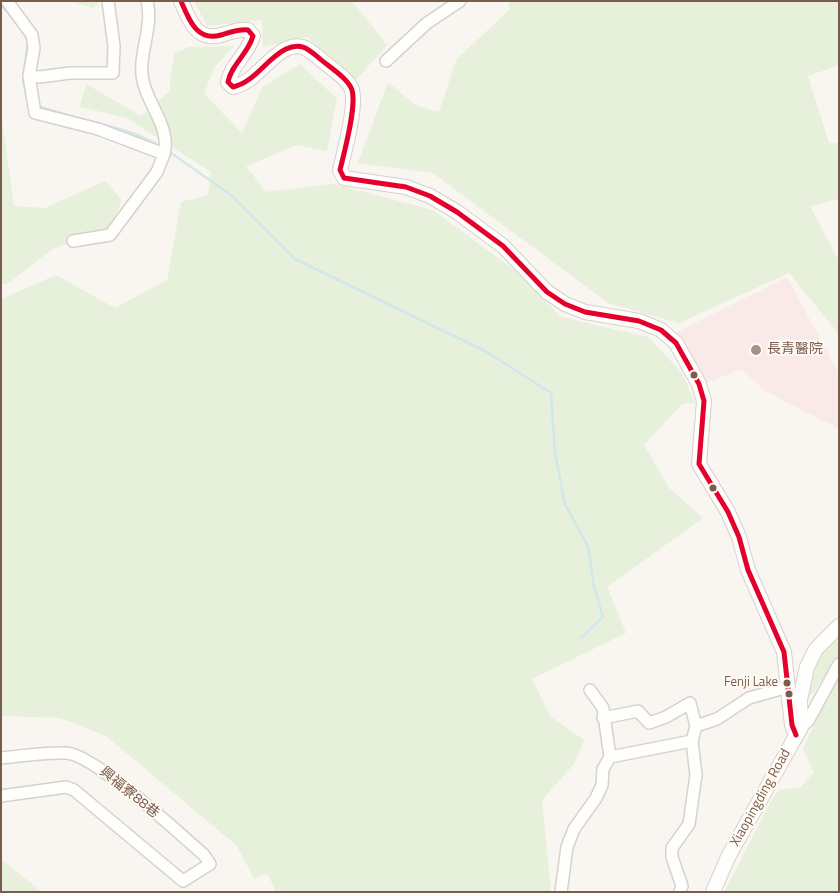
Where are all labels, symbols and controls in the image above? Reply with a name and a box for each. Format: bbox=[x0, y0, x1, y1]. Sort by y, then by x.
place label: 長青醫院 bbox=[767, 342, 823, 358]
marker: 長青醫院 bbox=[749, 343, 763, 357]
unlabelled marker bbox=[689, 370, 699, 380]
unlabelled marker bbox=[708, 483, 718, 493]
place label: Fenji Lake bbox=[724, 675, 778, 691]
marker: Fenji Lake bbox=[782, 678, 792, 688]
unlabelled marker bbox=[784, 689, 794, 699]
street label: Xiaopingding Road bbox=[727, 746, 795, 850]
street label: 興福寮88巷 bbox=[96, 764, 162, 822]

